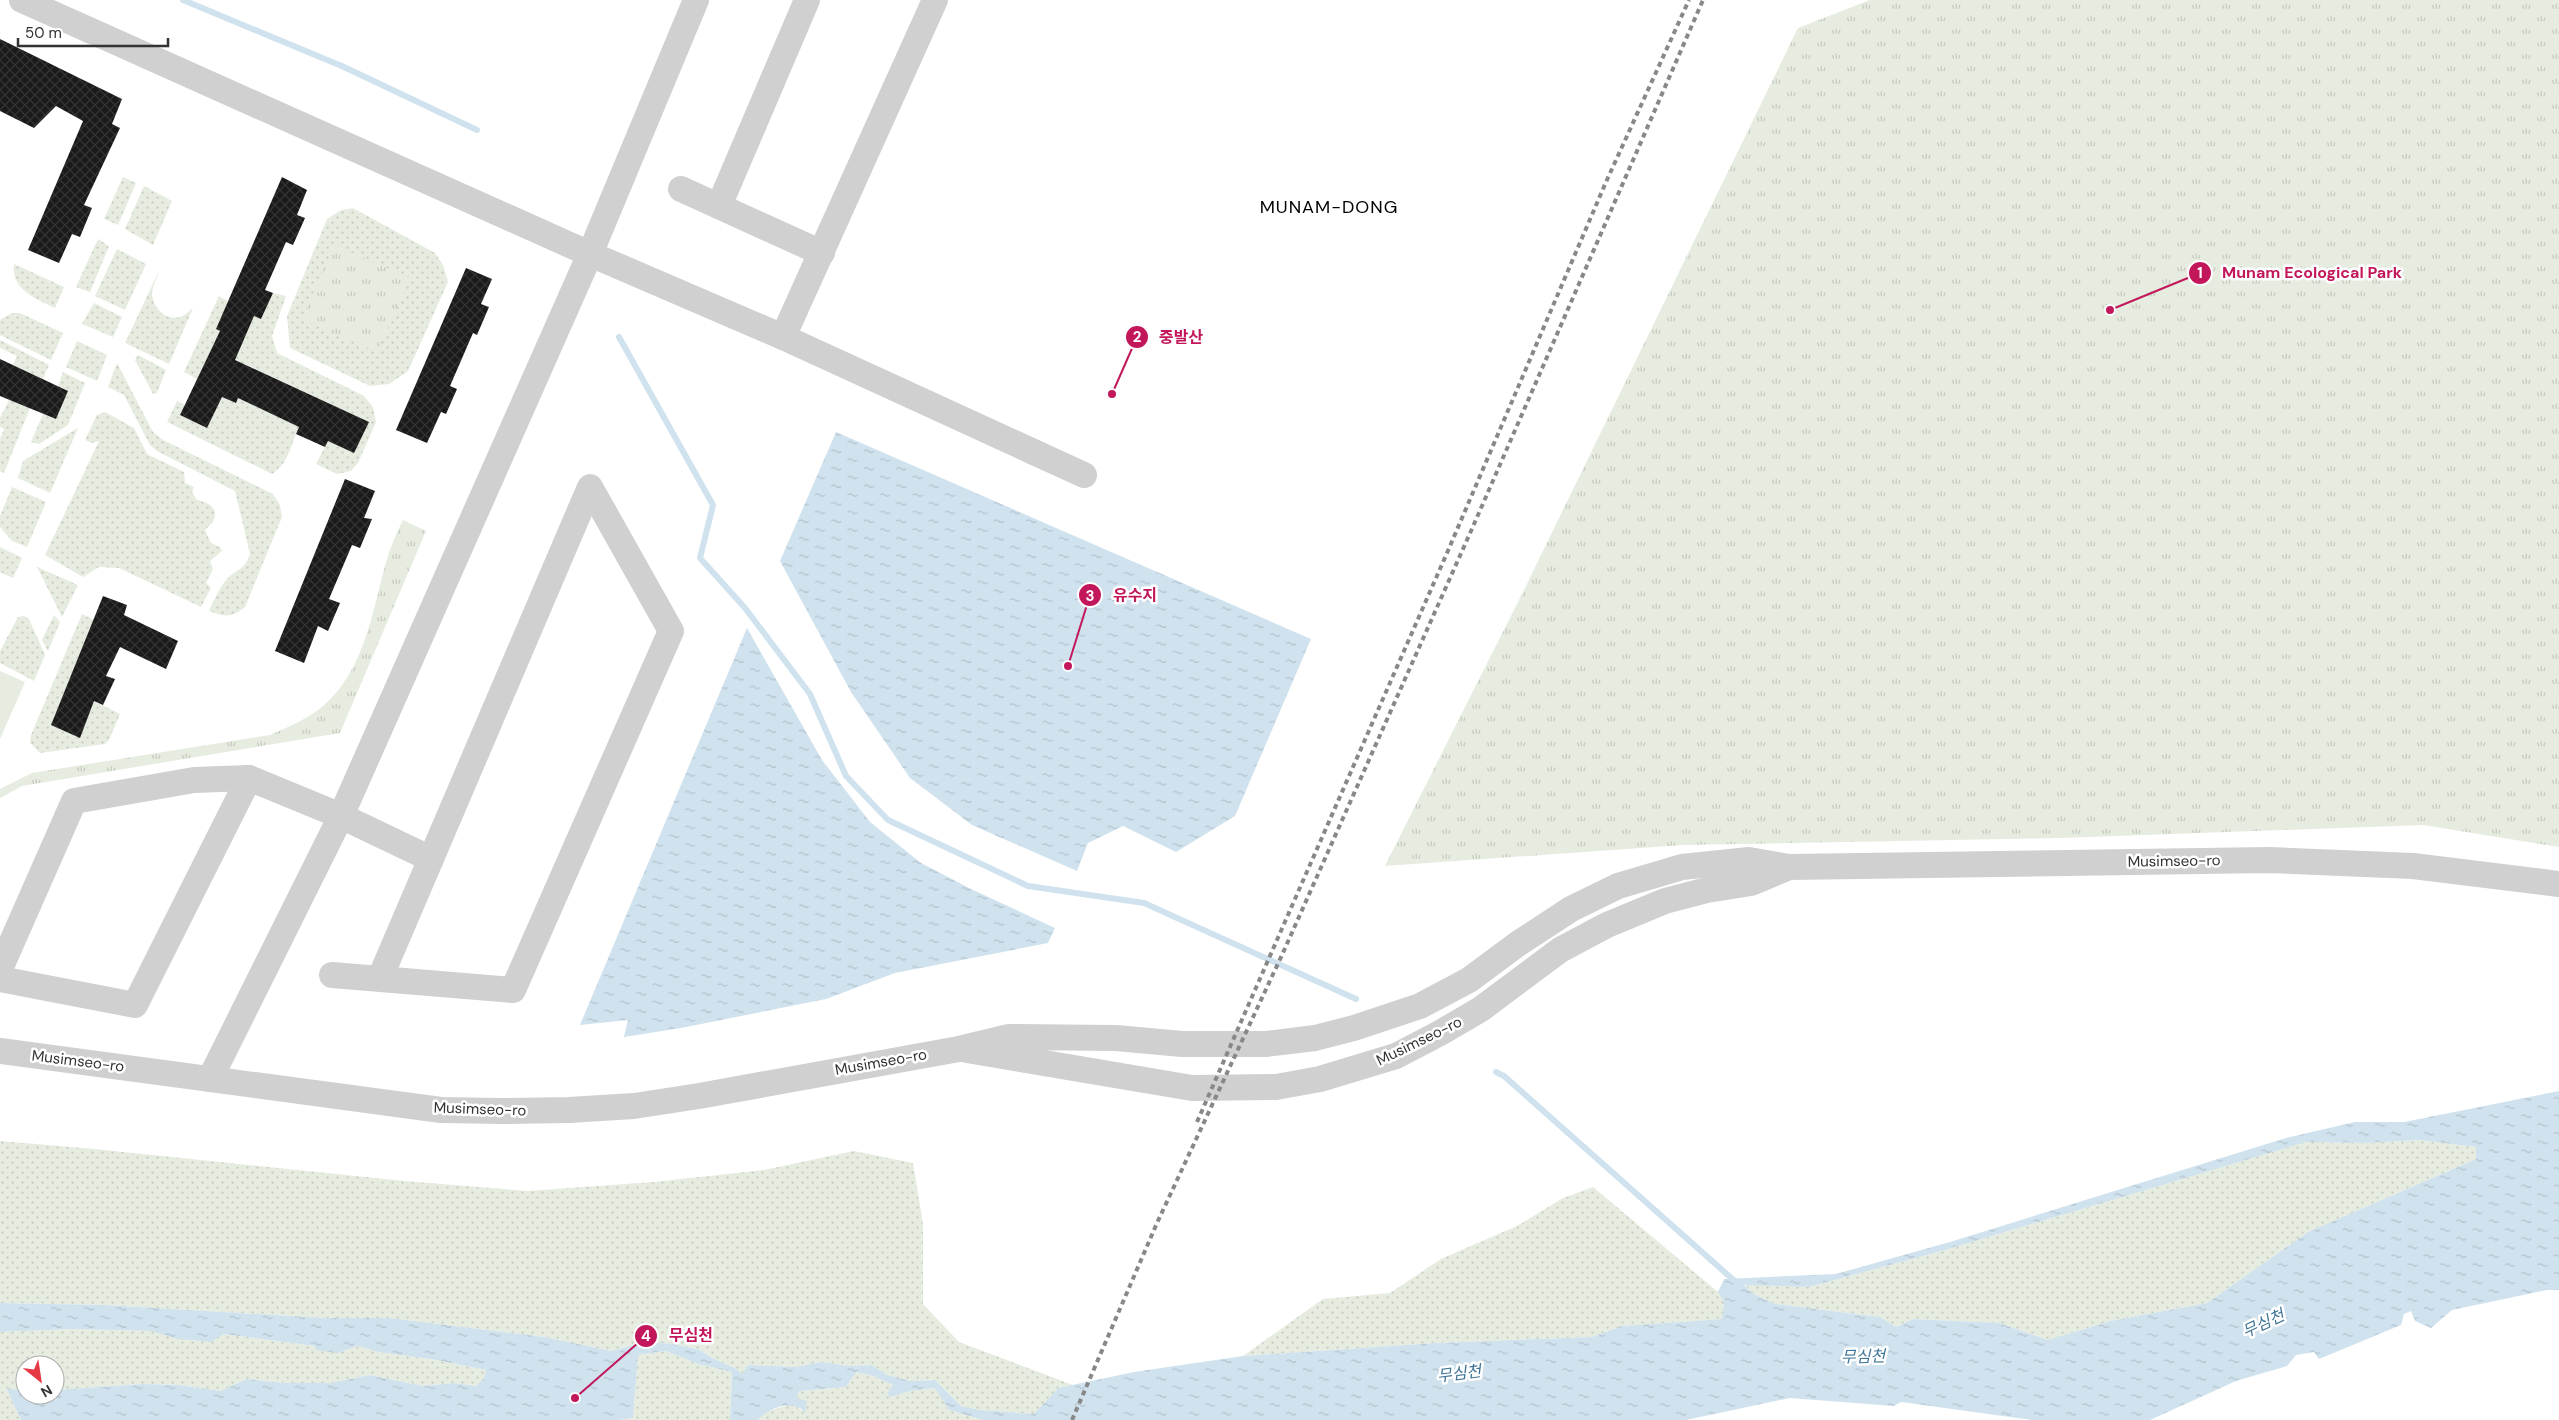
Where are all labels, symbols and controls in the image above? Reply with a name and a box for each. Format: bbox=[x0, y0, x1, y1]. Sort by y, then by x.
scale bar bbox=[18, 15, 168, 47]
text: 50 m bbox=[25, 23, 62, 43]
district label: MUNAM-DONG bbox=[1260, 195, 1398, 219]
callout: Munam Ecological Park bbox=[2187, 257, 2412, 288]
text: Munam Ecological Park bbox=[2222, 262, 2403, 283]
text: 1 bbox=[2197, 263, 2203, 283]
callout: 중발산 bbox=[1124, 322, 1213, 353]
text: 2 bbox=[1133, 327, 1142, 347]
text: 중발산 bbox=[1159, 327, 1203, 348]
callout: 유수지 bbox=[1077, 580, 1167, 611]
text: 유수지 bbox=[1113, 585, 1157, 606]
text: 3 bbox=[1085, 586, 1095, 606]
street label: Musimseo-ro bbox=[2127, 850, 2221, 872]
street label: Musimseo-ro bbox=[1373, 1012, 1465, 1070]
street label: Musimseo-ro bbox=[834, 1044, 929, 1080]
street label: Musimseo-ro bbox=[31, 1045, 125, 1077]
street label: Musimseo-ro bbox=[433, 1097, 527, 1121]
water label: 무심천 bbox=[2239, 1304, 2290, 1342]
callout: 무심천 bbox=[634, 1320, 723, 1351]
text: 무심천 bbox=[669, 1325, 713, 1346]
text: 4 bbox=[641, 1326, 651, 1346]
water label: 무심천 bbox=[1841, 1346, 1888, 1367]
north arrow bbox=[15, 1355, 65, 1405]
water label: 무심천 bbox=[1436, 1360, 1485, 1387]
text: N bbox=[38, 1381, 55, 1402]

